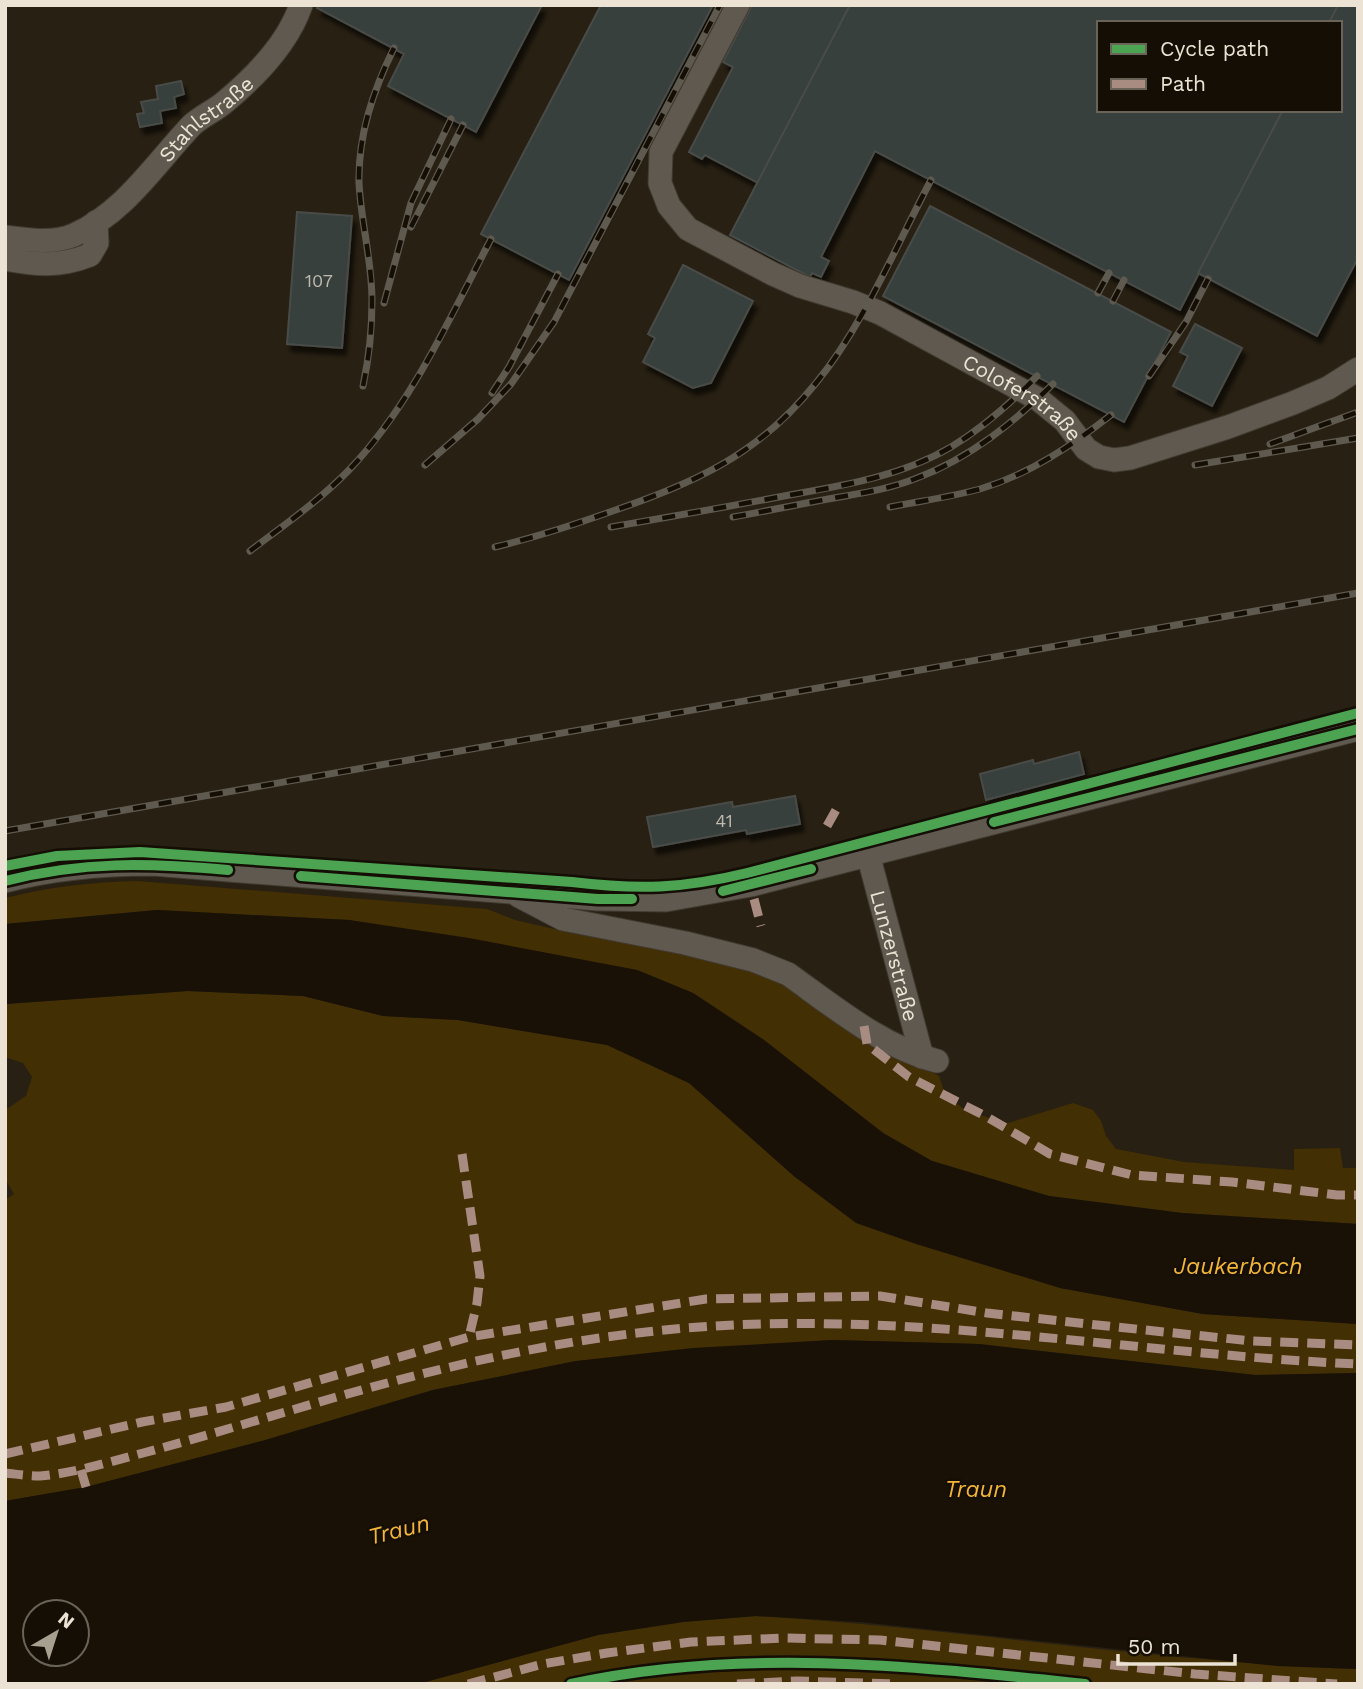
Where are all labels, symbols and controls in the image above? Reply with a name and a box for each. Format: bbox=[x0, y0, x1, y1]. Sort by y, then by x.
legend bbox=[1097, 21, 1342, 112]
text: Cycle path bbox=[1160, 36, 1269, 61]
street label: Stahlstraße bbox=[153, 70, 258, 167]
text: Path bbox=[1160, 71, 1206, 96]
house number: 107 bbox=[305, 270, 333, 291]
street label: Coloferstraße bbox=[959, 348, 1088, 445]
house number: 41 bbox=[715, 810, 733, 831]
street label: Lunzerstraße bbox=[866, 887, 924, 1024]
water label: Jaukerbach bbox=[1174, 1253, 1302, 1280]
water label: Traun bbox=[945, 1476, 1007, 1503]
water label: Traun bbox=[366, 1509, 432, 1551]
north arrow bbox=[21, 1598, 91, 1668]
text: N bbox=[54, 1607, 79, 1634]
scale bar bbox=[1118, 1622, 1235, 1666]
text: 50 m bbox=[1128, 1634, 1180, 1659]

